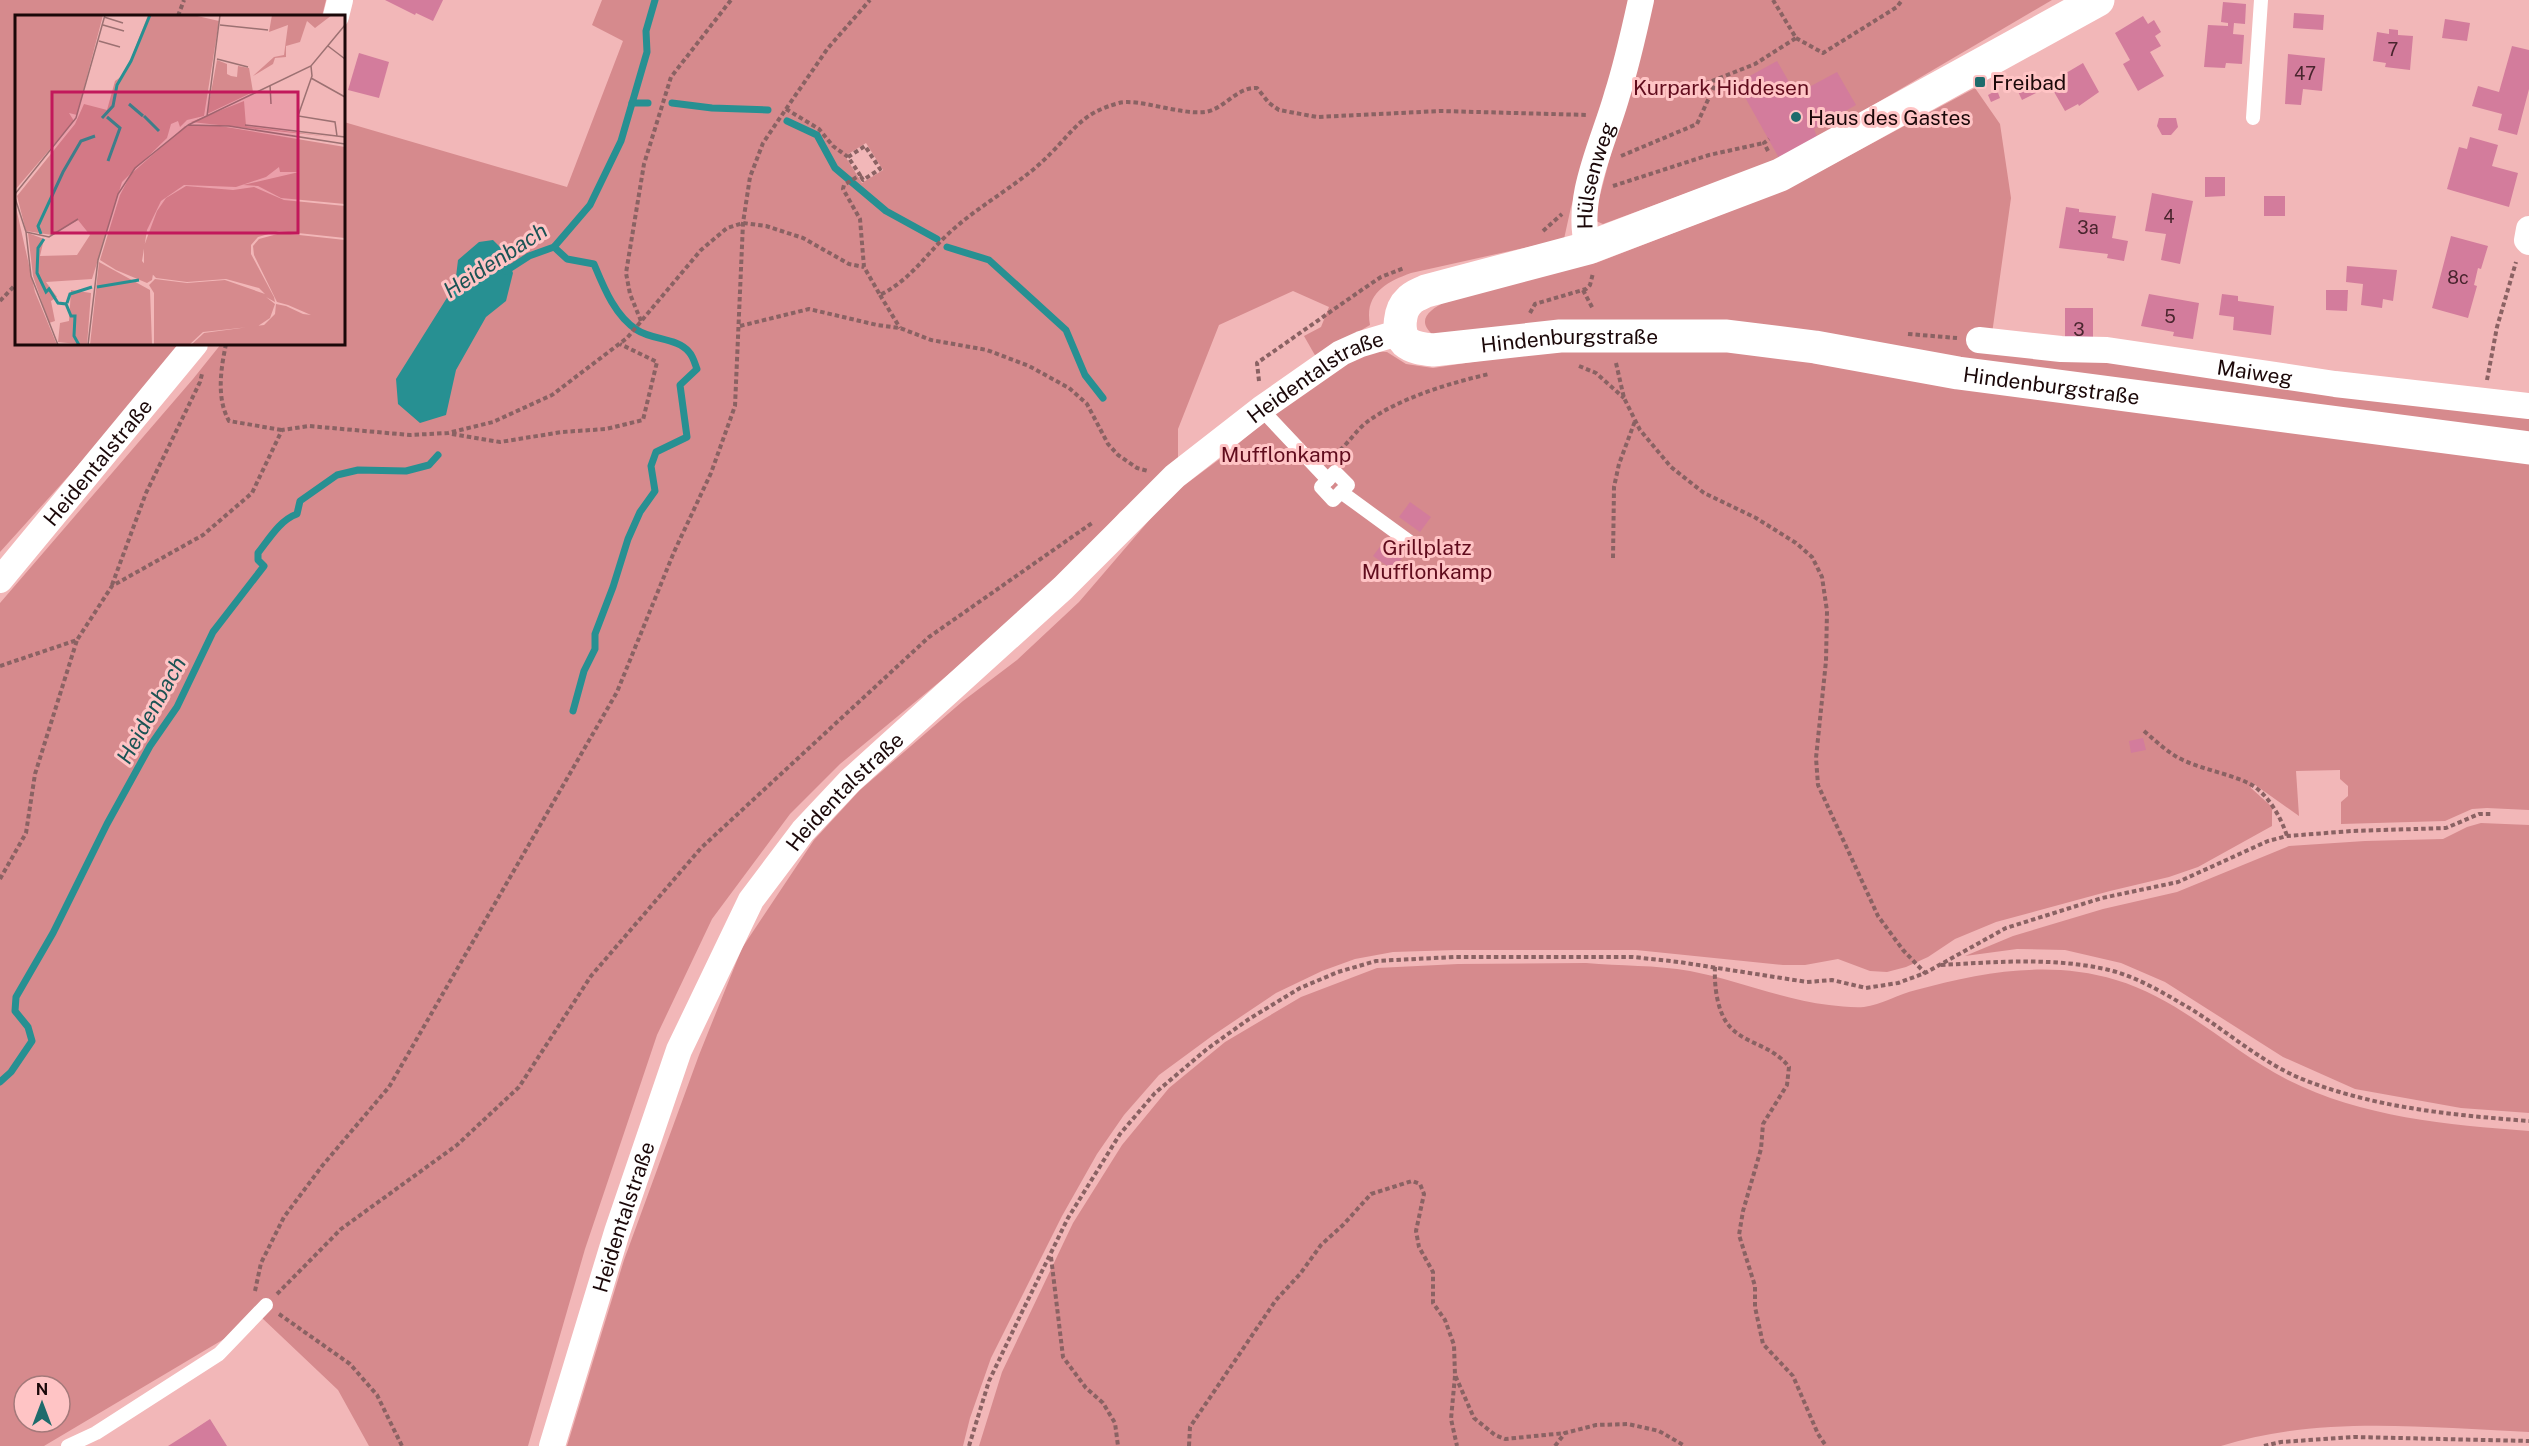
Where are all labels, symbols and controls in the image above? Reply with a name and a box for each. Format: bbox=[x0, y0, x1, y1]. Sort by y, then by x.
inset map bbox=[15, 15, 345, 345]
house number: 7 bbox=[2388, 39, 2398, 60]
house number: 47 bbox=[2294, 63, 2316, 84]
place label: Freibad bbox=[1992, 70, 2066, 95]
park label: Kurpark Hiddesen bbox=[1633, 75, 1809, 100]
marker: Freibad bbox=[1973, 75, 1987, 89]
place label: Haus des Gastes bbox=[1808, 105, 1971, 130]
marker: Haus des Gastes bbox=[1789, 110, 1803, 124]
street label: Hülsenweg bbox=[1572, 119, 1620, 229]
house number: 4 bbox=[2163, 206, 2175, 227]
water label: Heidenbach bbox=[438, 217, 552, 303]
house number: 3a bbox=[2077, 217, 2099, 238]
house number: 8c bbox=[2447, 267, 2469, 288]
house number: 5 bbox=[2164, 306, 2176, 327]
house number: 3 bbox=[2073, 319, 2085, 340]
street label: Hindenburgstraße bbox=[1479, 323, 1658, 357]
street label: Heidentalstraße bbox=[1242, 325, 1387, 428]
street label: Maiweg bbox=[2215, 354, 2295, 390]
street label: Hindenburgstraße bbox=[1962, 361, 2141, 409]
street label: Heidentalstraße bbox=[38, 393, 157, 531]
park label: Mufflonkamp bbox=[1221, 442, 1351, 467]
park label: Grillplatz Mufflonkamp bbox=[1362, 535, 1492, 584]
water label: Heidenbach bbox=[111, 652, 191, 768]
street label: Heidentalstraße bbox=[780, 727, 908, 856]
street label: Heidentalstraße bbox=[587, 1138, 659, 1295]
north arrow bbox=[12, 1374, 72, 1434]
text: N bbox=[36, 1380, 48, 1399]

